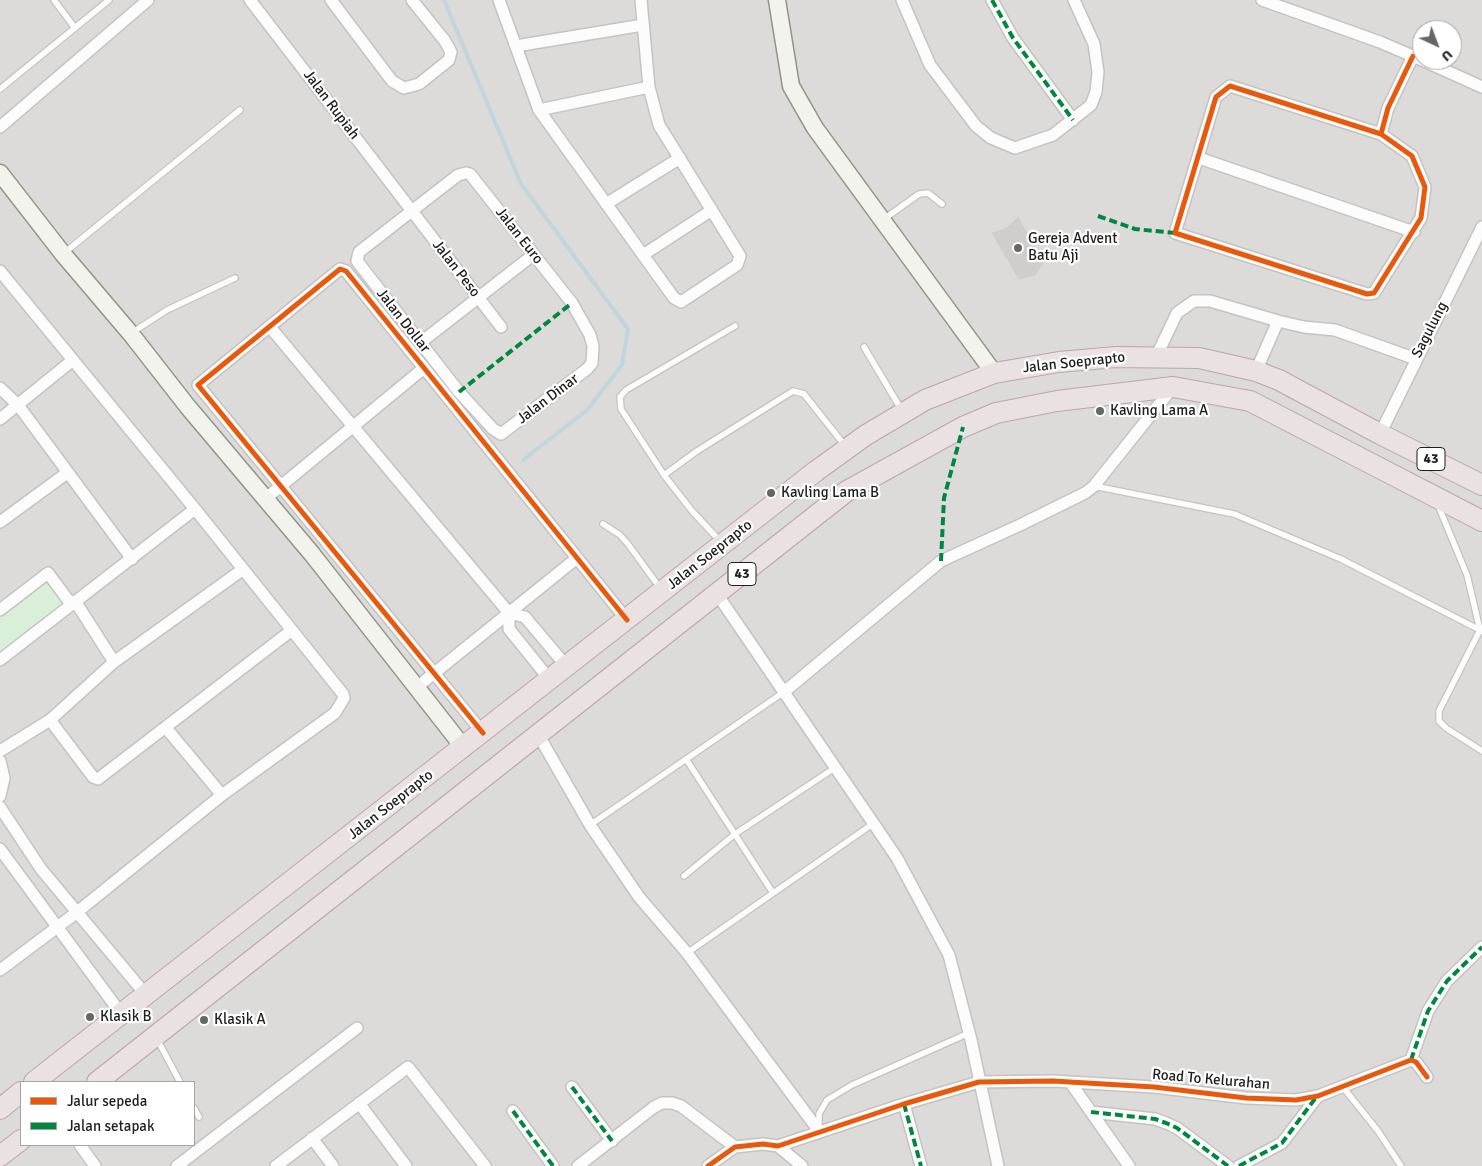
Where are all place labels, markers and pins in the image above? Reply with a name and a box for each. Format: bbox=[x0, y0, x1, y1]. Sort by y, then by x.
place label: Gereja Advent Batu Aji bbox=[1028, 230, 1118, 265]
marker: Gereja Advent Batu Aji bbox=[1012, 242, 1024, 254]
place label: Kavling Lama A bbox=[1110, 402, 1208, 420]
marker: Kavling Lama A bbox=[1094, 405, 1106, 417]
place label: Kavling Lama B bbox=[781, 484, 879, 502]
marker: Kavling Lama B bbox=[765, 487, 777, 499]
place label: Klasik B bbox=[100, 1008, 152, 1026]
marker: Klasik B bbox=[84, 1011, 96, 1023]
place label: Klasik A bbox=[214, 1011, 266, 1029]
marker: Klasik A bbox=[198, 1014, 210, 1026]

